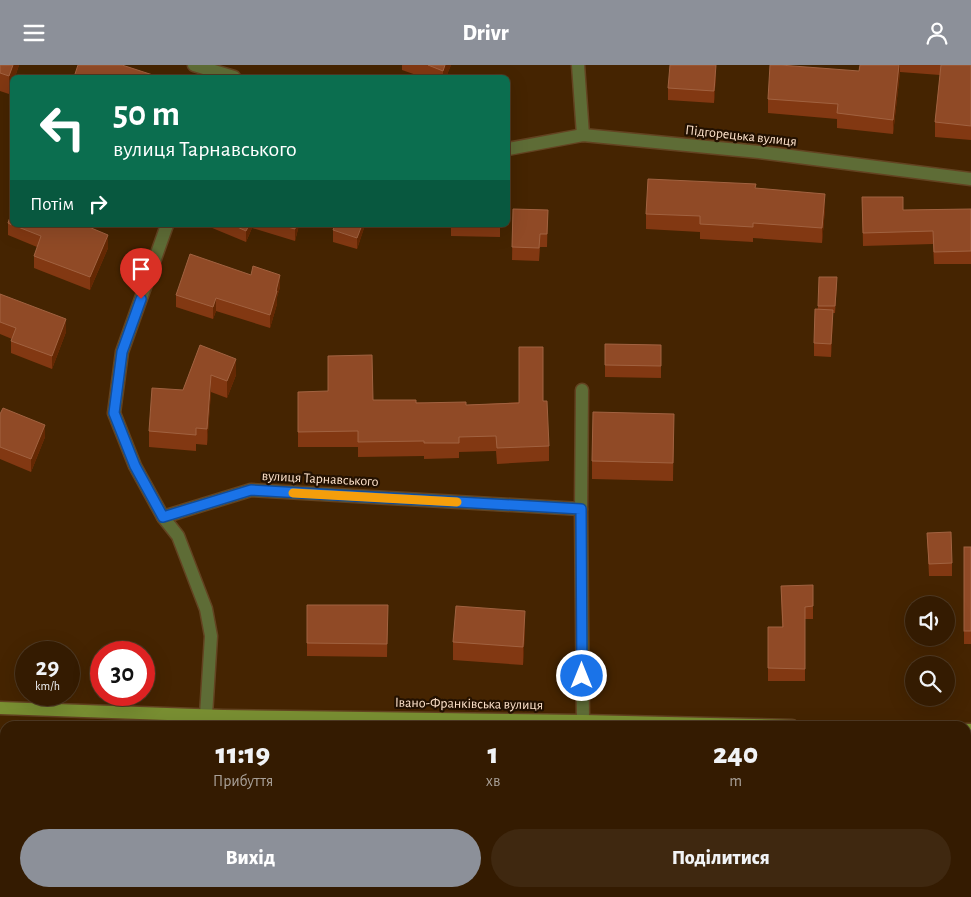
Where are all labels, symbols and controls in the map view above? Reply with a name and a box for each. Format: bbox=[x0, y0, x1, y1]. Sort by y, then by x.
icon: menu bbox=[20, 19, 48, 47]
icon: person bbox=[923, 19, 951, 47]
text: Drivr bbox=[462, 22, 509, 44]
icon: left bbox=[30, 95, 95, 160]
text: 50 m bbox=[113, 97, 180, 132]
street label: Підгорецька вулиця bbox=[684, 123, 798, 149]
text: вулиця Тарнавського bbox=[113, 138, 297, 160]
icon: right bbox=[84, 190, 112, 218]
text: Потім bbox=[30, 195, 74, 214]
pin bbox=[120, 248, 162, 299]
icon: arrive bbox=[127, 255, 155, 283]
street label: вулиця Тарнавського bbox=[261, 469, 379, 489]
map controls bbox=[905, 596, 955, 706]
button: sound bbox=[905, 596, 955, 646]
speed limit sign: 30 bbox=[90, 641, 155, 706]
position arrow bbox=[555, 649, 607, 701]
text: 29 bbox=[36, 655, 59, 680]
button: search bbox=[905, 656, 955, 706]
text: km/h bbox=[35, 680, 60, 692]
street label: Івано-Франківська вулиця bbox=[395, 696, 543, 712]
text: 11:19 bbox=[216, 739, 270, 769]
text: 1 bbox=[488, 739, 499, 769]
text: 240 bbox=[713, 739, 758, 769]
text: Прибуття bbox=[213, 773, 273, 789]
text: хв bbox=[486, 773, 500, 789]
text: m bbox=[729, 773, 742, 789]
button: Вихід bbox=[20, 829, 481, 887]
button: Поділитися bbox=[491, 829, 951, 887]

